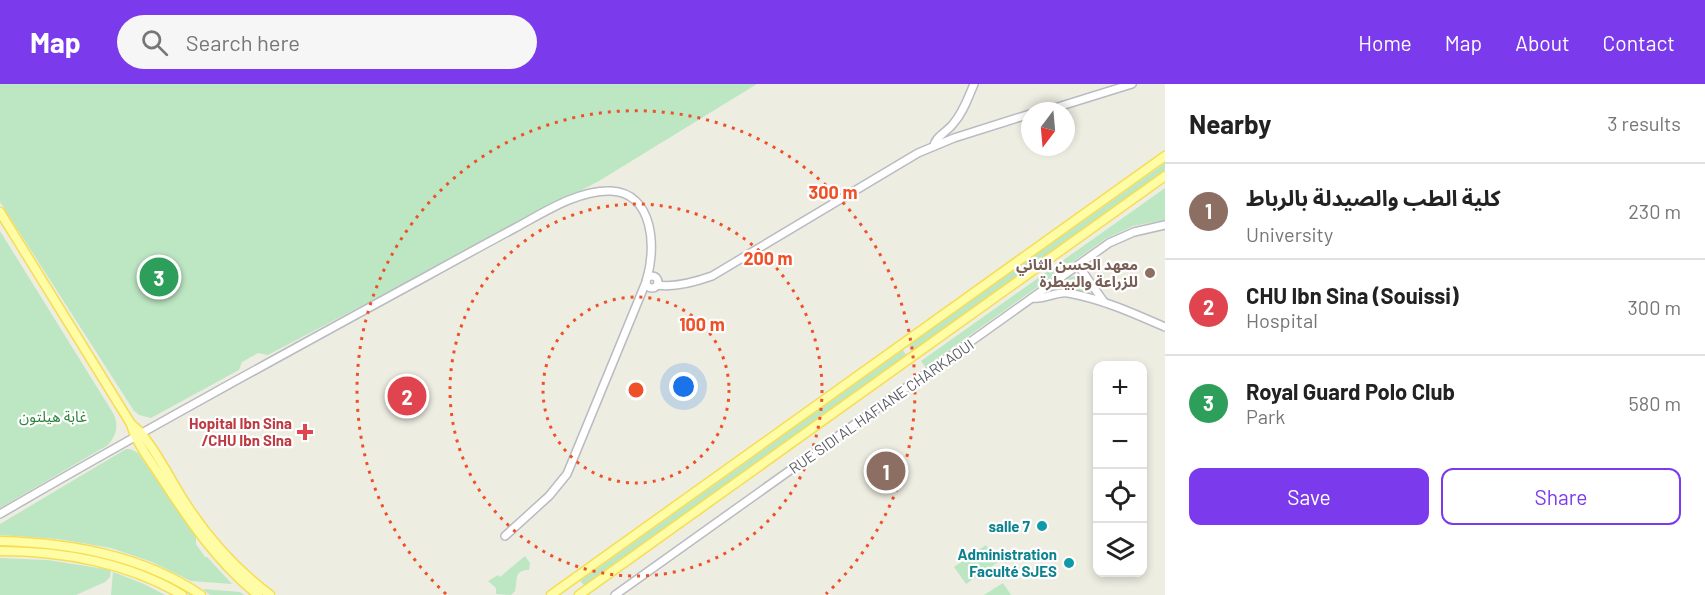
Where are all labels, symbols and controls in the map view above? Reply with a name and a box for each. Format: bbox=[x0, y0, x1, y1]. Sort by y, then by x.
search box bbox=[117, 15, 537, 69]
text: Map bbox=[30, 25, 81, 59]
icon: search bbox=[138, 26, 171, 59]
text: Search here bbox=[186, 29, 300, 55]
text: Home bbox=[1358, 30, 1412, 55]
text: Map bbox=[1445, 30, 1482, 55]
text: About bbox=[1515, 30, 1570, 55]
text: Contact bbox=[1603, 30, 1675, 55]
north arrow bbox=[1021, 102, 1075, 156]
text: Nearby bbox=[1189, 108, 1271, 139]
text: 3 results bbox=[1607, 111, 1681, 135]
text: 300 m bbox=[809, 181, 857, 203]
text: كلية الطب والصيدلة بالرباط bbox=[1246, 184, 1501, 210]
text: 1 bbox=[1205, 199, 1212, 223]
text: 230 m bbox=[1628, 199, 1681, 223]
text: University bbox=[1246, 222, 1333, 246]
text: 200 m bbox=[743, 247, 793, 269]
pin: 3 bbox=[140, 254, 178, 300]
place label: معهد الحسن الثاني للزراعة والبيطرة bbox=[1016, 255, 1138, 291]
marker: معهد الحسن الثاني للزراعة والبيطرة bbox=[1143, 266, 1157, 280]
text: CHU Ibn Sina (Souissi) bbox=[1246, 282, 1459, 308]
text: 2 bbox=[1203, 295, 1214, 319]
text: 300 m bbox=[1628, 295, 1681, 319]
text: Hospital bbox=[1246, 308, 1318, 332]
text: 100 m bbox=[679, 313, 725, 335]
street label: RUE SIDI AL HAFIANE CHARKAOUI bbox=[785, 335, 977, 477]
map controls bbox=[1093, 361, 1147, 577]
button: + bbox=[1093, 361, 1147, 415]
your location bbox=[669, 372, 698, 401]
pin: 2 bbox=[388, 374, 426, 418]
text: Royal Guard Polo Club bbox=[1246, 378, 1455, 404]
centre of rings bbox=[626, 380, 646, 400]
text: 3 bbox=[1203, 391, 1214, 415]
text: 580 m bbox=[1628, 391, 1681, 415]
text: Park bbox=[1246, 404, 1285, 428]
park label: غابة هيلتون bbox=[19, 407, 87, 426]
place label: Hopital Ibn Sina /CHU Ibn SIna bbox=[189, 414, 292, 449]
button: − bbox=[1093, 415, 1147, 469]
marker: Hopital Ibn Sina /CHU Ibn SIna bbox=[296, 423, 314, 441]
pin: 1 bbox=[866, 448, 906, 494]
button: Save bbox=[1189, 468, 1429, 525]
button: Share bbox=[1441, 468, 1681, 525]
button: locate bbox=[1093, 469, 1147, 523]
place label: salle 7 bbox=[989, 517, 1031, 535]
marker: salle 7 bbox=[1035, 519, 1049, 533]
button: layers bbox=[1093, 523, 1147, 577]
place label: Administration Faculté SJES bbox=[958, 545, 1057, 580]
marker: Administration Faculté SJES bbox=[1062, 556, 1076, 570]

